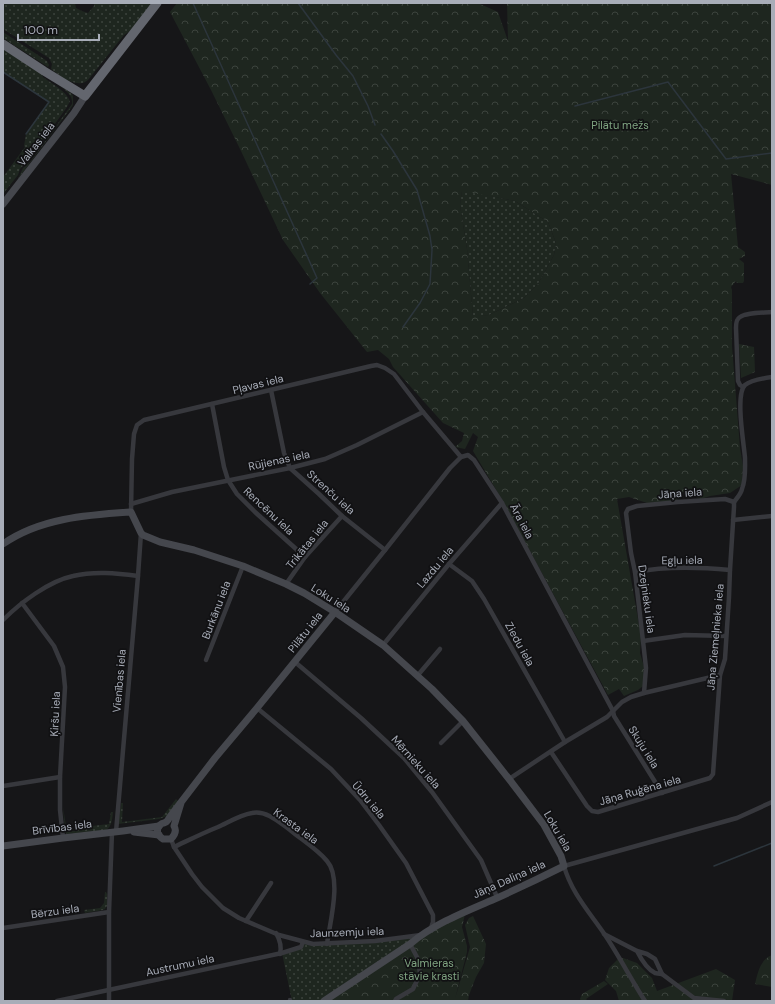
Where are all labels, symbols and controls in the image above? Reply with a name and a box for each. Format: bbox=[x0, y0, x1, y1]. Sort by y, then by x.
scale bar bbox=[18, 16, 99, 42]
text: 100 m bbox=[24, 22, 58, 38]
park label: Pilātu mežs bbox=[591, 118, 649, 132]
street label: Valkas iela bbox=[14, 119, 58, 169]
street label: Pļavas iela bbox=[231, 371, 285, 397]
street label: Rūjienas iela bbox=[247, 447, 311, 473]
street label: Strenču iela bbox=[304, 467, 358, 517]
street label: Rencēnu iela bbox=[241, 484, 297, 538]
street label: Jāņa iela bbox=[658, 484, 702, 502]
street label: Āra iela bbox=[507, 501, 537, 541]
street label: Trikātas iela bbox=[283, 516, 331, 572]
street label: Lazdu iela bbox=[413, 543, 457, 591]
street label: Egļu iela bbox=[661, 553, 703, 567]
street label: Dzejnieku iela bbox=[635, 564, 659, 634]
street label: Burkānu iela bbox=[198, 579, 234, 641]
street label: Loku iela bbox=[309, 580, 353, 616]
street label: Jāņa Ziemeļnieka iela bbox=[703, 583, 727, 691]
street label: Pilātu iela bbox=[285, 609, 325, 655]
street label: Ziedu iela bbox=[502, 619, 538, 669]
street label: Vienības iela bbox=[109, 649, 129, 713]
street label: Ķiršu iela bbox=[47, 691, 63, 737]
street label: Skuju iela bbox=[625, 723, 663, 771]
street label: Mērnieku iela bbox=[388, 732, 444, 792]
street label: Jāņa Ruģēna iela bbox=[598, 772, 682, 808]
street label: Ūdru iela bbox=[349, 778, 389, 822]
street label: Krasta iela bbox=[271, 805, 321, 847]
street label: Loku iela bbox=[541, 808, 575, 854]
street label: Brīvības iela bbox=[31, 816, 93, 838]
street label: Jāņa Daliņa iela bbox=[471, 857, 547, 901]
street label: Bērzu iela bbox=[30, 901, 80, 921]
street label: Jaunzemju iela bbox=[310, 924, 384, 940]
street label: Austrumu iela bbox=[144, 951, 216, 979]
park label: Valmieras stāvie krasti bbox=[399, 956, 459, 983]

